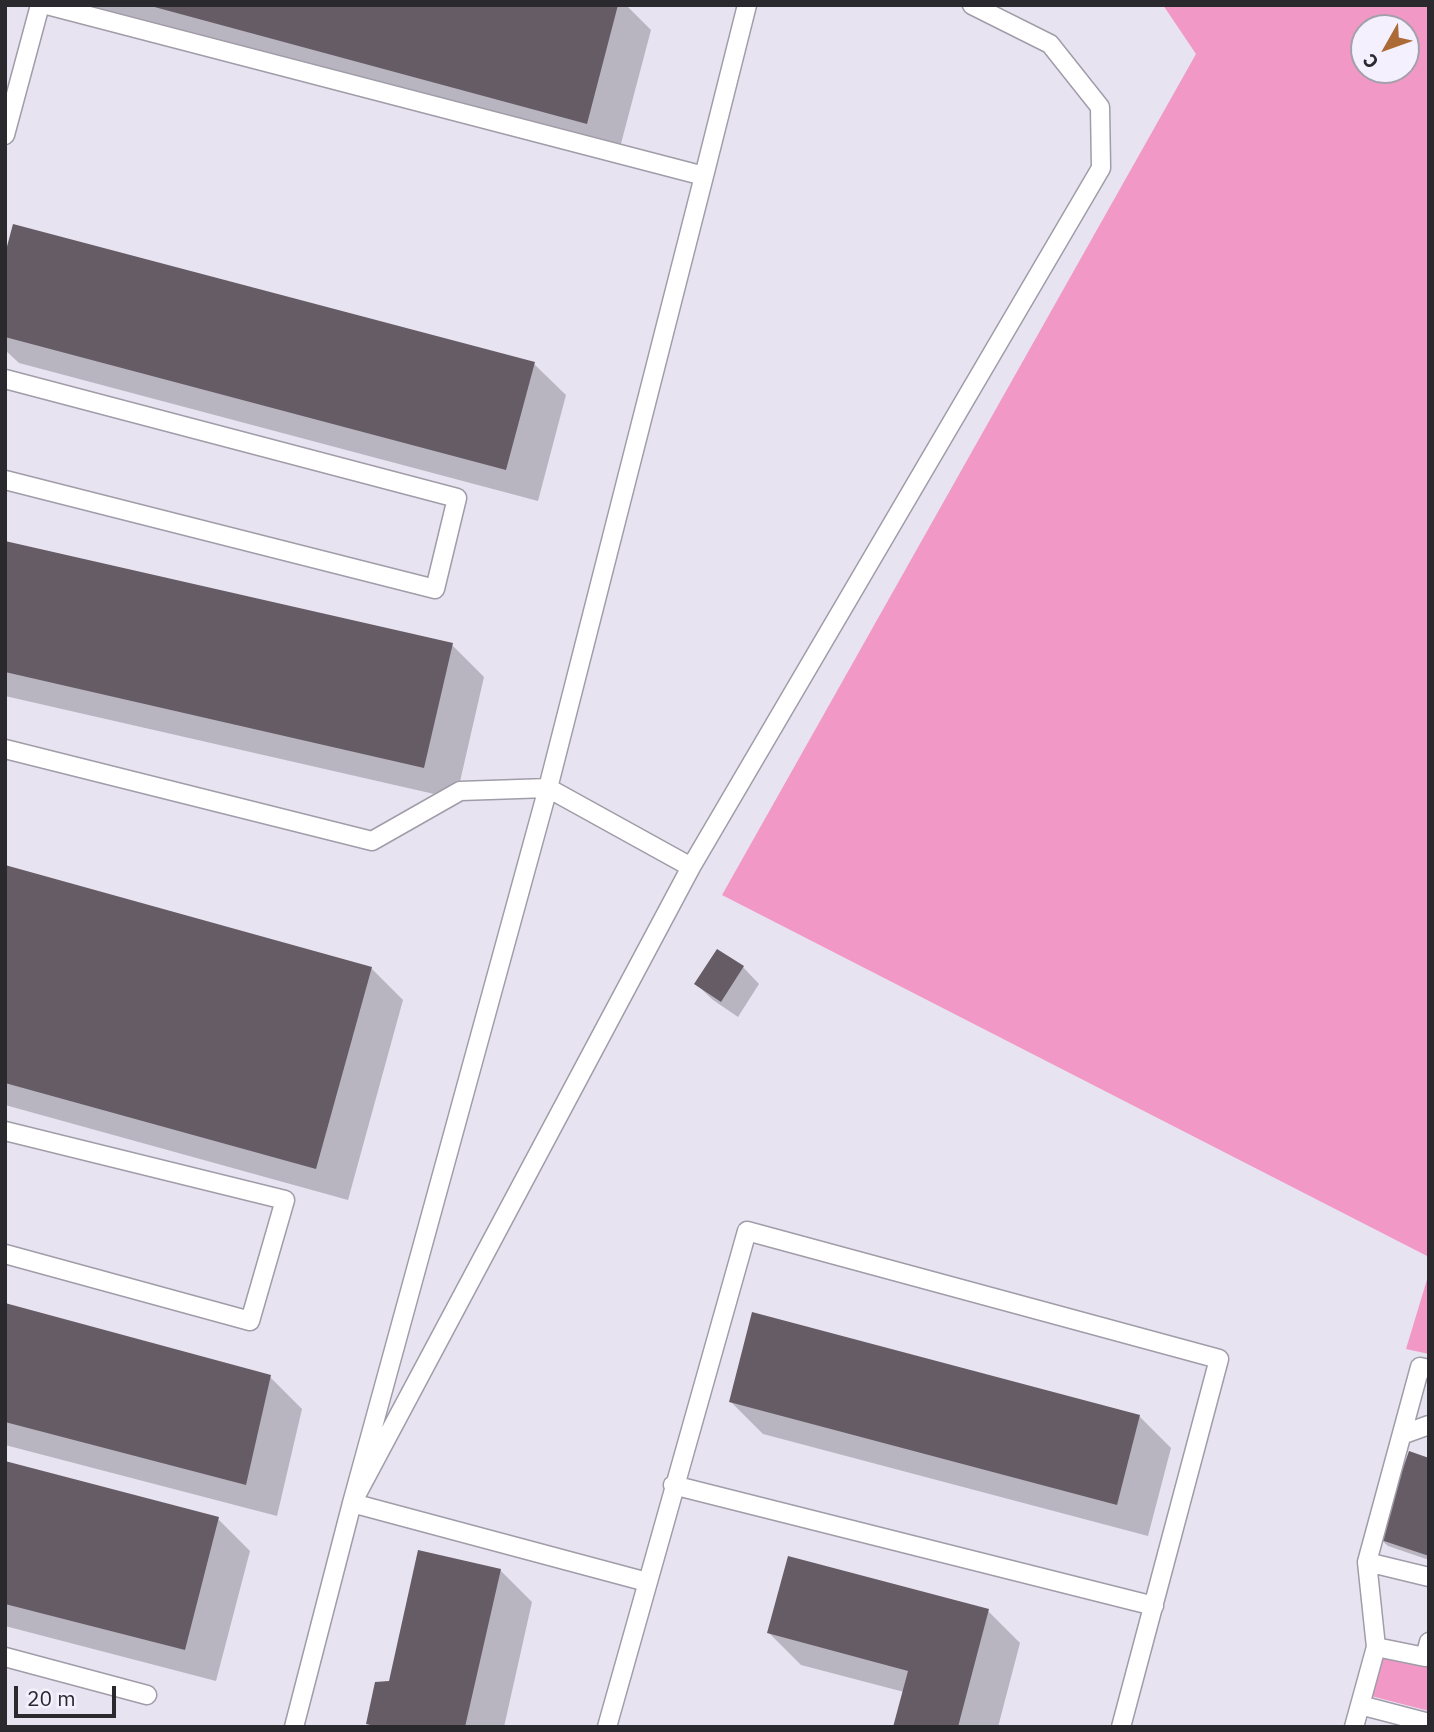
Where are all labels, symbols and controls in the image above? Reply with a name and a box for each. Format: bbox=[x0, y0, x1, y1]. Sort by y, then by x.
north arrow bbox=[1350, 14, 1420, 84]
text: С bbox=[1357, 49, 1384, 74]
scale bar bbox=[18, 1672, 119, 1716]
text: 20 m bbox=[27, 1684, 76, 1712]

